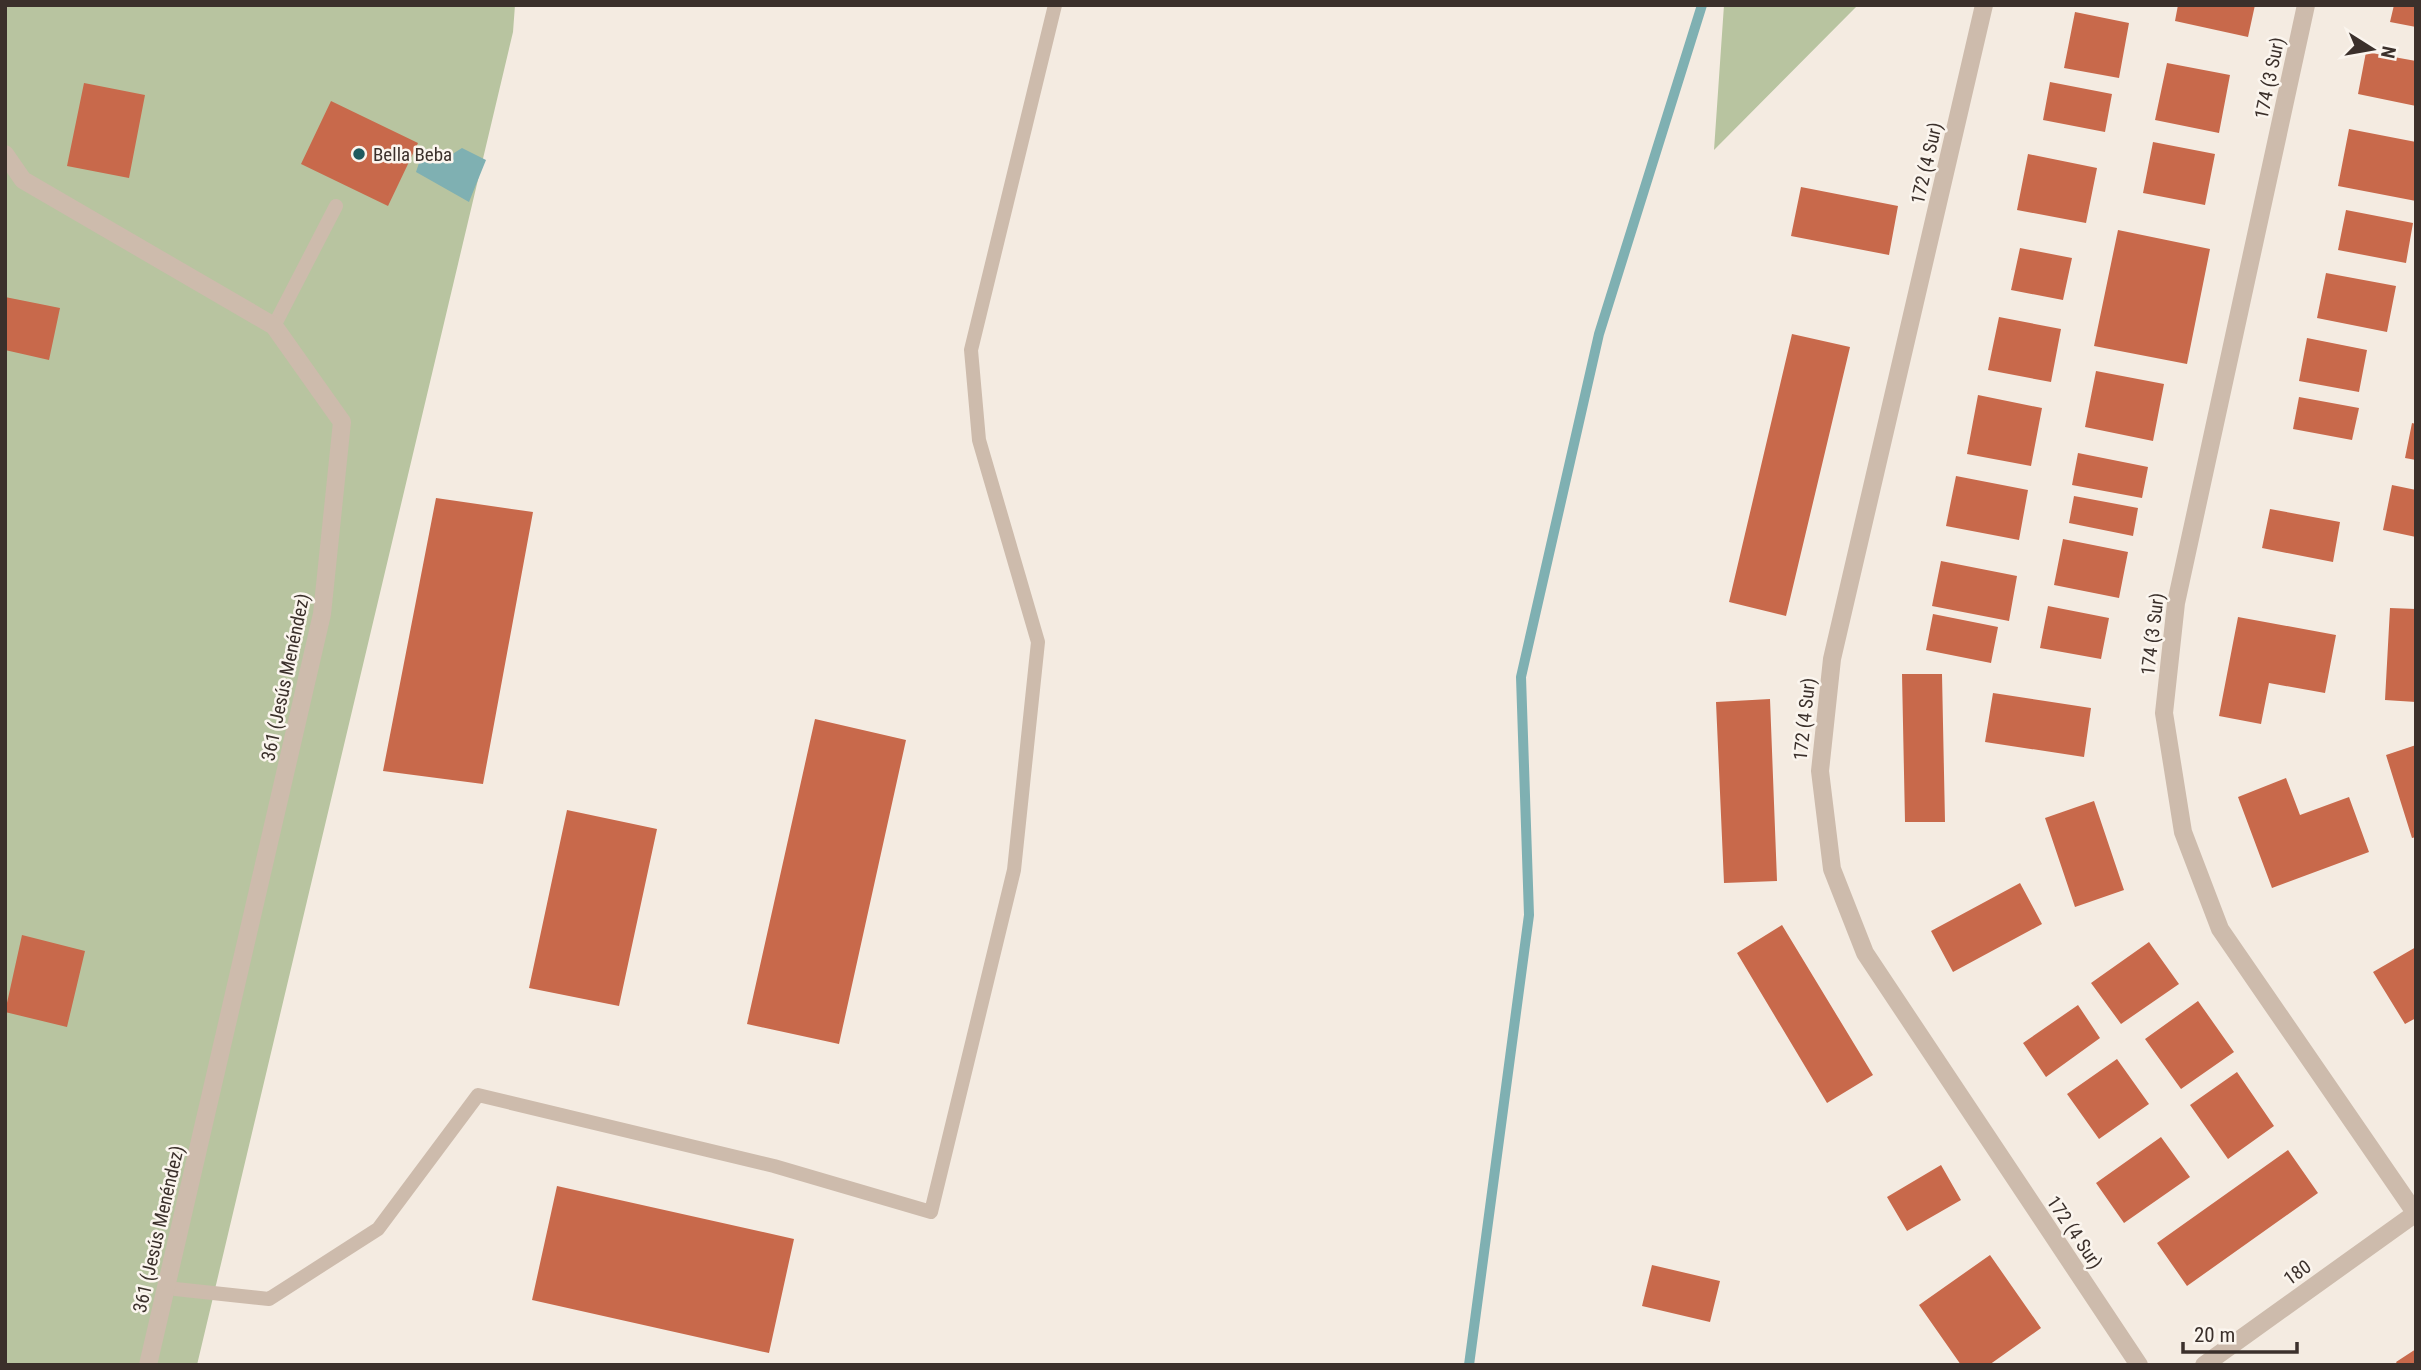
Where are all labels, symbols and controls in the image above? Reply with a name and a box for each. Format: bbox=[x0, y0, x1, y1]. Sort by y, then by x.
north arrow bbox=[2337, 14, 2407, 84]
street label: 174 (3 Sur) bbox=[2250, 35, 2289, 121]
text: N bbox=[2376, 44, 2401, 60]
street label: 172 (4 Sur) bbox=[1906, 120, 1947, 206]
place label: Bella Beba bbox=[373, 143, 452, 166]
marker: Bella Beba bbox=[351, 146, 367, 162]
street label: 361 (Jesús Menéndez) bbox=[256, 591, 314, 763]
street label: 174 (3 Sur) bbox=[2136, 591, 2169, 677]
street label: 172 (4 Sur) bbox=[1789, 677, 1820, 762]
street label: 361 (Jesús Menéndez) bbox=[128, 1143, 189, 1315]
street label: 172 (4 Sur) bbox=[2042, 1191, 2107, 1273]
street label: 180 bbox=[2279, 1255, 2315, 1290]
scale bar bbox=[2183, 1310, 2297, 1354]
text: 20 m bbox=[2194, 1323, 2235, 1347]

